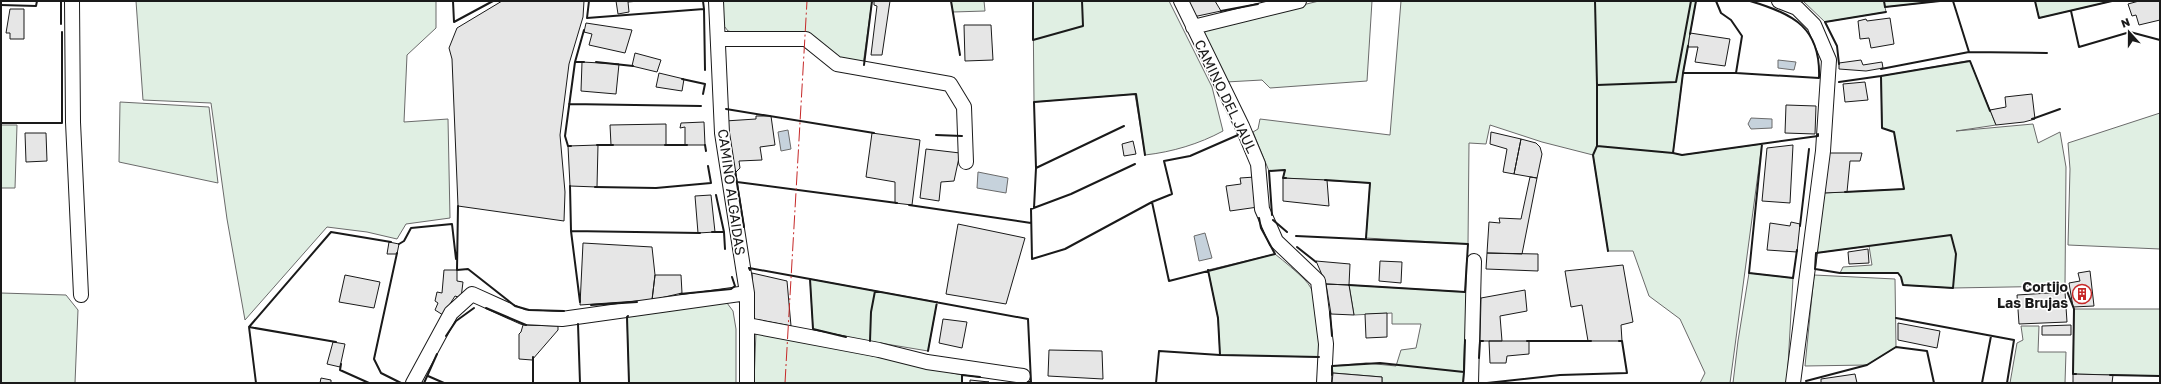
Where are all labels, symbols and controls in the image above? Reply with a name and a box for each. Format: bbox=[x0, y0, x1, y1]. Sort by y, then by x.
north arrow bbox=[2109, 12, 2149, 52]
text: N bbox=[2119, 15, 2131, 30]
street label: CAMINO DEL JAUL bbox=[1191, 37, 1261, 155]
street label: CAMINO ALGAIDAS bbox=[715, 128, 749, 256]
place label: Cortijo Las Brujas bbox=[1997, 278, 2068, 311]
building icon: Cortijo Las Brujas bbox=[2071, 283, 2093, 305]

